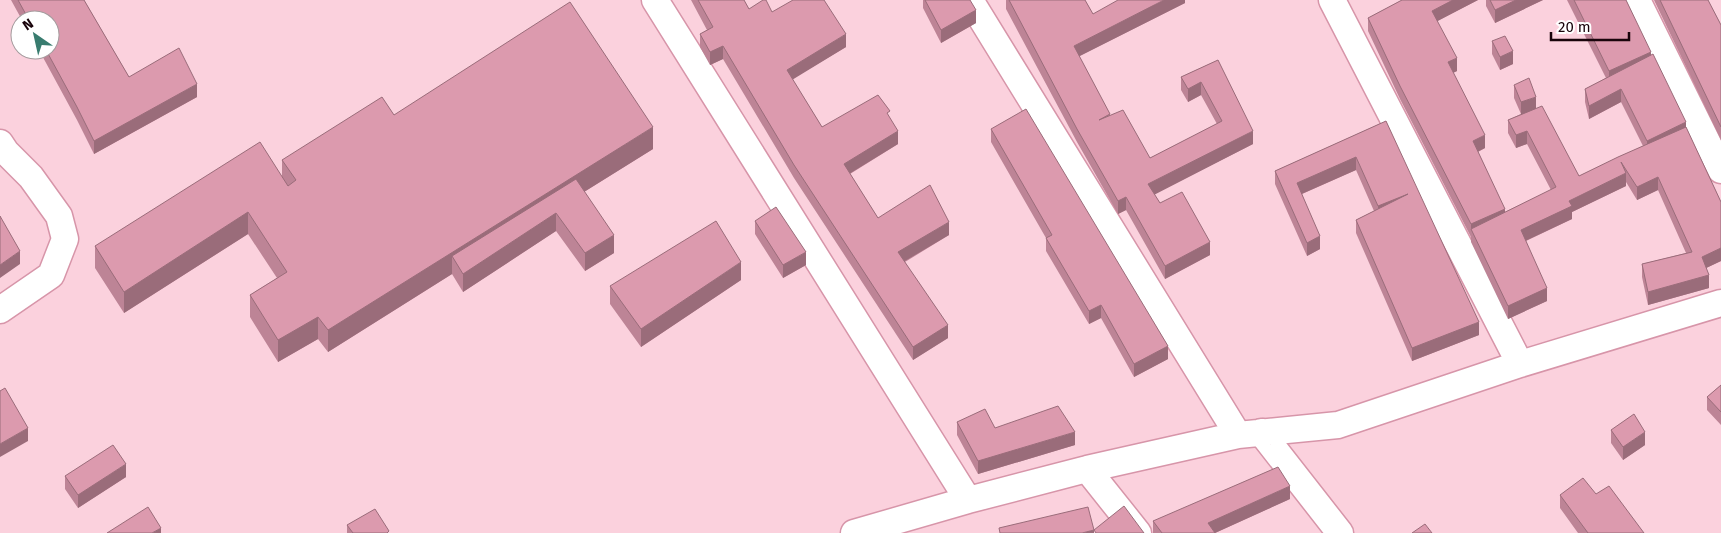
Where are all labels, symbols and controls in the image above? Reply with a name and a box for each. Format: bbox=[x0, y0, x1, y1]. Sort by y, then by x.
north arrow bbox=[10, 10, 60, 60]
scale bar bbox=[1551, 10, 1628, 42]
text: N bbox=[19, 15, 37, 34]
text: 20 m bbox=[1558, 18, 1591, 36]

